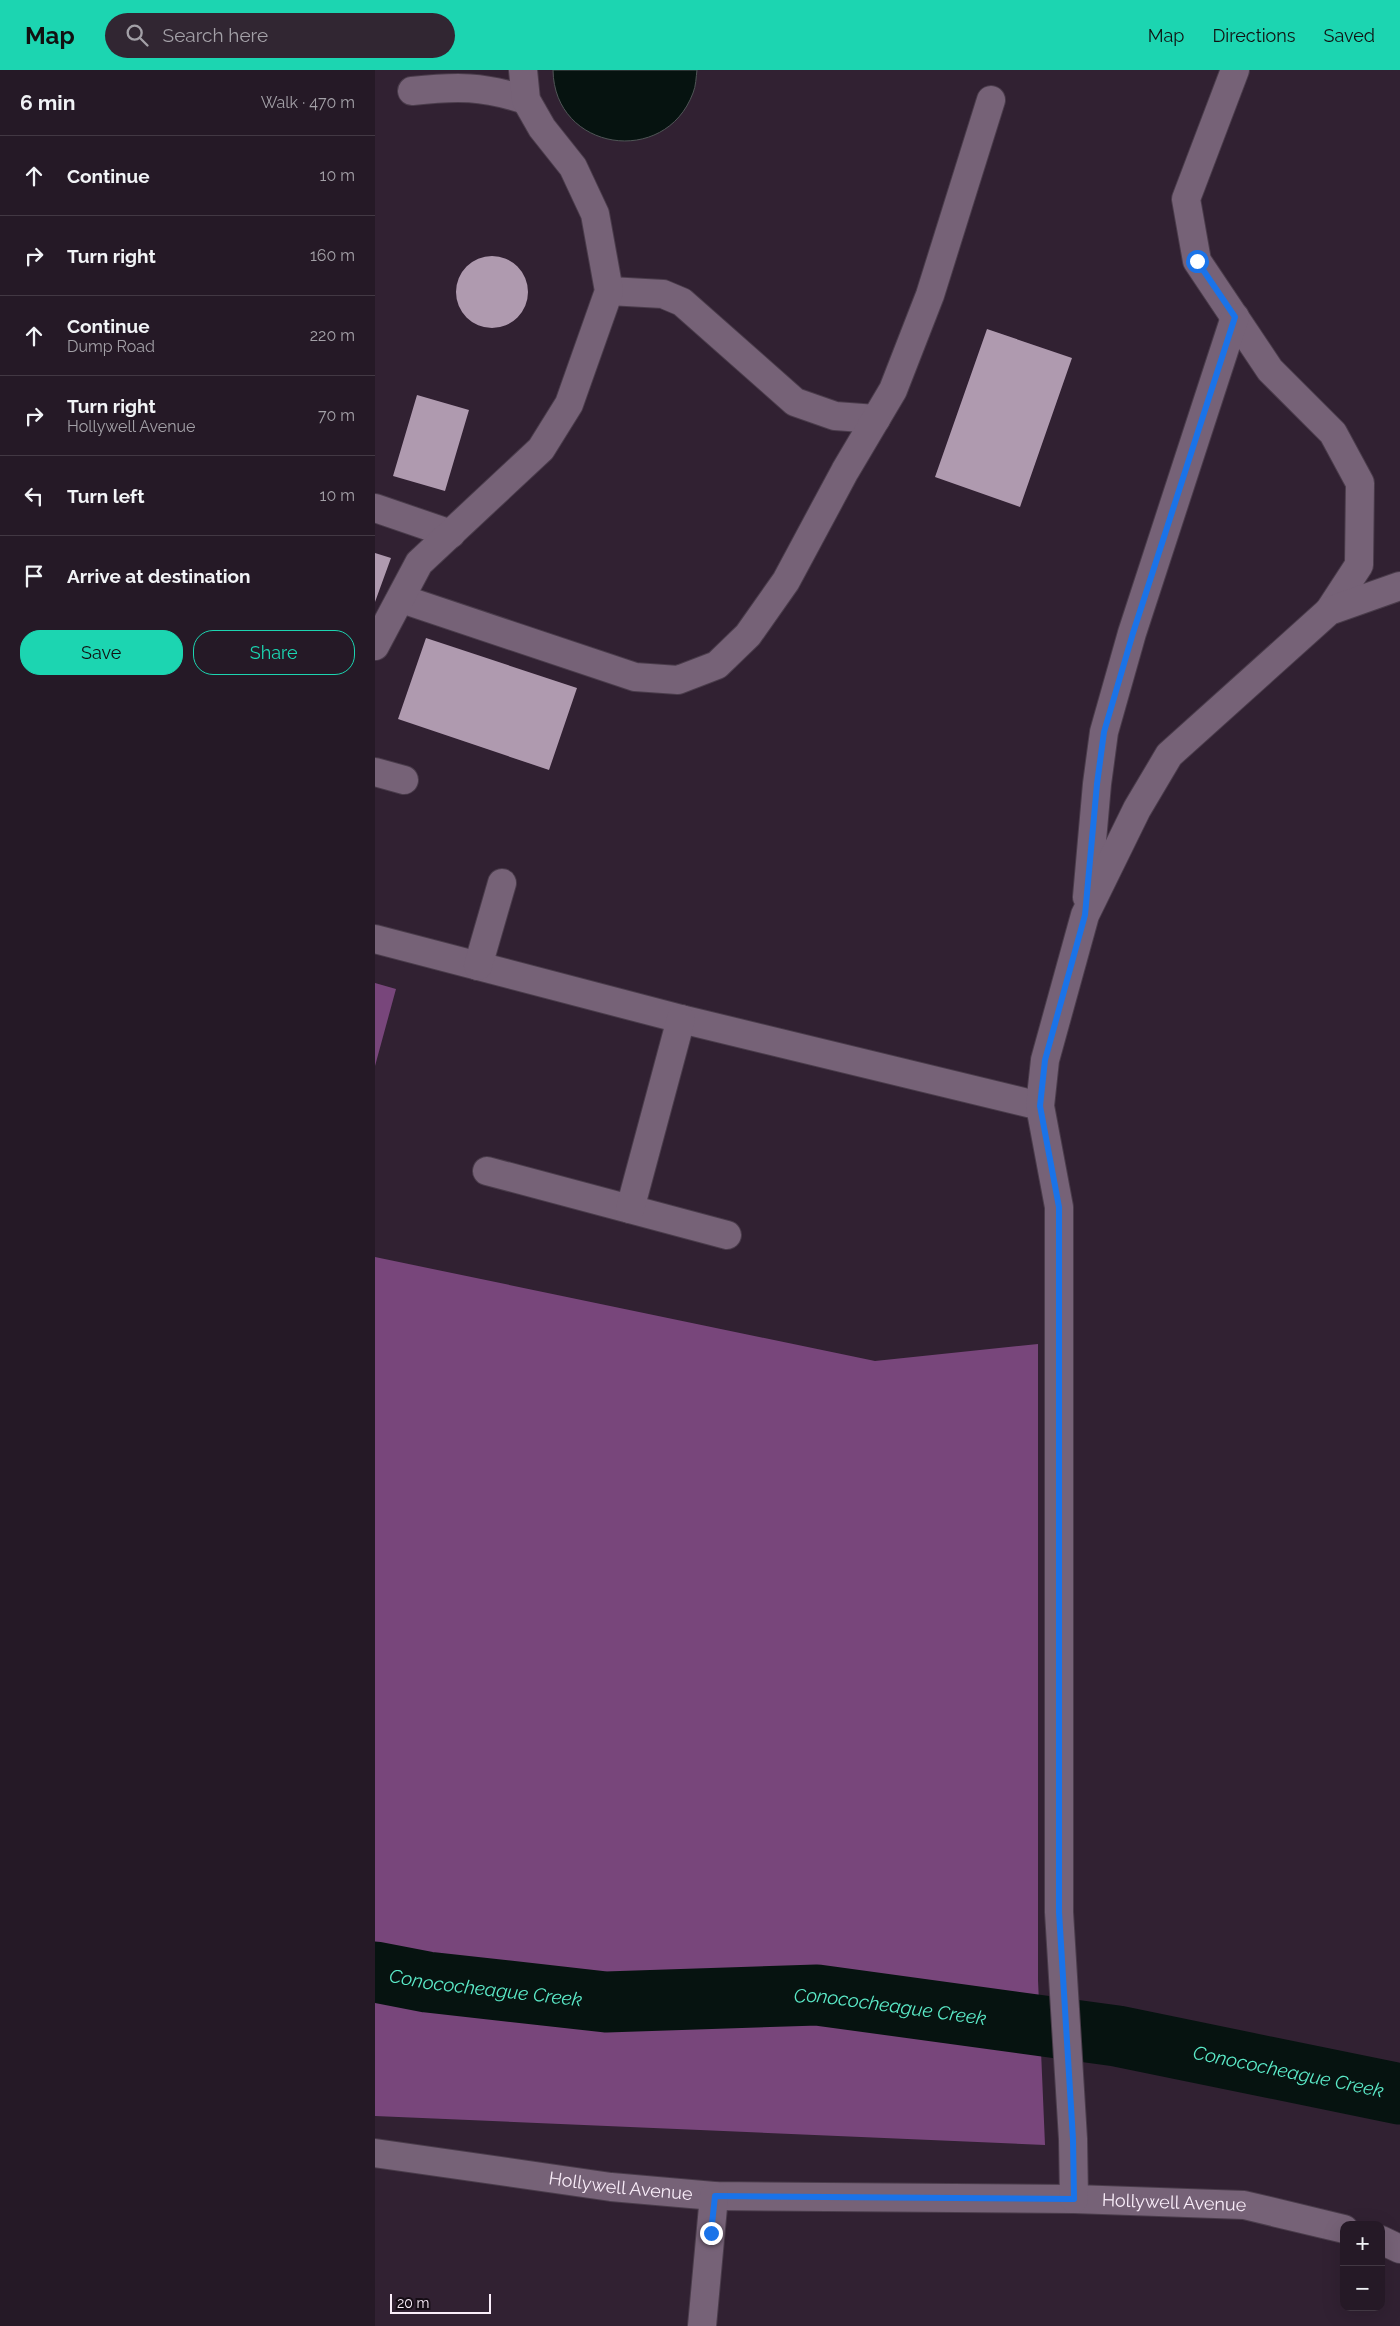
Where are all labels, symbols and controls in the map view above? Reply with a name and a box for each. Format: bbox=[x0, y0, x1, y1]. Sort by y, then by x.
search box bbox=[105, 13, 455, 58]
text: Map bbox=[25, 21, 75, 50]
icon: search bbox=[123, 21, 151, 49]
text: Search here bbox=[163, 24, 268, 46]
text: Map bbox=[1148, 25, 1184, 46]
text: Directions bbox=[1212, 25, 1296, 46]
text: Saved bbox=[1324, 25, 1375, 46]
text: 6 min bbox=[20, 90, 75, 115]
text: Walk · 470 m bbox=[261, 93, 355, 112]
icon: ahead bbox=[20, 162, 48, 190]
text: Continue bbox=[67, 165, 150, 187]
text: 10 m bbox=[320, 166, 355, 185]
icon: right bbox=[20, 242, 48, 270]
text: Turn right bbox=[67, 245, 156, 267]
text: 160 m bbox=[310, 246, 355, 265]
route start bbox=[1186, 250, 1209, 273]
text: Continue bbox=[67, 315, 150, 337]
icon: ahead bbox=[20, 322, 48, 350]
text: 220 m bbox=[310, 326, 355, 345]
text: Dump Road bbox=[67, 337, 155, 356]
text: Turn right bbox=[67, 395, 156, 417]
icon: right bbox=[20, 402, 48, 430]
text: 70 m bbox=[318, 406, 355, 425]
text: Hollywell Avenue bbox=[67, 417, 195, 436]
icon: left bbox=[20, 482, 48, 510]
text: Turn left bbox=[67, 485, 144, 507]
text: 10 m bbox=[320, 486, 355, 505]
icon: arrive bbox=[20, 562, 48, 590]
text: Arrive at destination bbox=[67, 565, 251, 587]
button: Save bbox=[20, 630, 183, 675]
button: Share bbox=[193, 630, 355, 675]
water label: Conococheague Creek bbox=[388, 1964, 583, 2010]
water label: Conococheague Creek bbox=[793, 1984, 988, 2029]
water label: Conococheague Creek bbox=[1191, 2041, 1386, 2101]
street label: Hollywell Avenue bbox=[547, 2167, 694, 2204]
street label: Hollywell Avenue bbox=[1102, 2189, 1247, 2215]
map controls bbox=[1340, 2221, 1385, 2311]
button: + bbox=[1340, 2221, 1385, 2266]
route end bbox=[700, 2222, 723, 2245]
button: − bbox=[1340, 2266, 1385, 2311]
scale bar bbox=[390, 2291, 491, 2314]
text: 20 m bbox=[397, 2295, 429, 2311]

